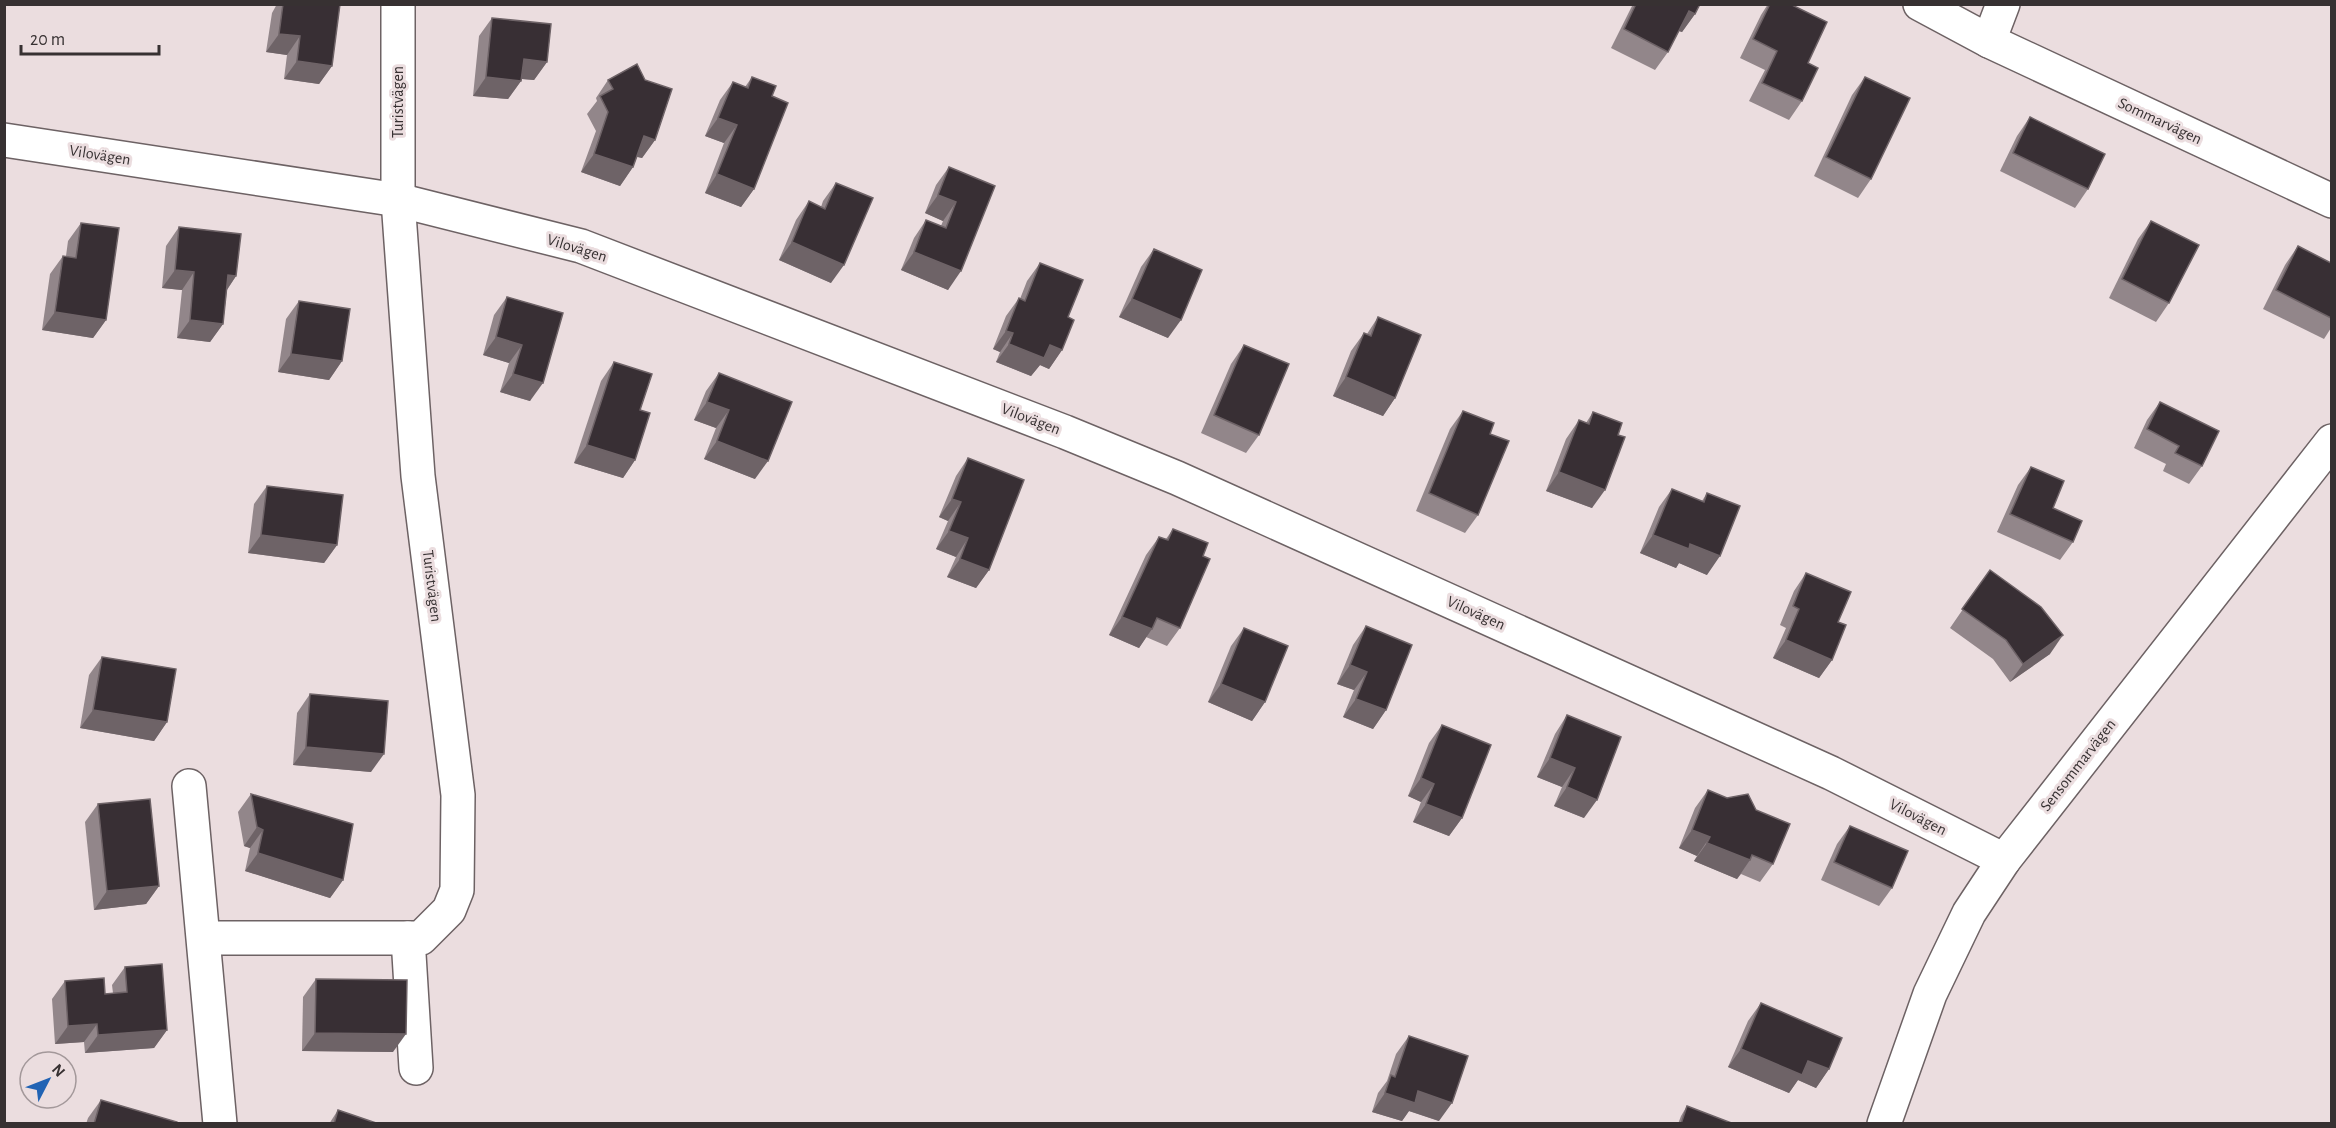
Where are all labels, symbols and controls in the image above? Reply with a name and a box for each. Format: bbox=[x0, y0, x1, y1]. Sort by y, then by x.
scale bar bbox=[21, 18, 159, 56]
text: 20 m bbox=[30, 31, 65, 49]
street label: Turistvägen bbox=[390, 66, 406, 138]
street label: Sommarvägen bbox=[2116, 95, 2204, 147]
street label: Vilovägen bbox=[68, 142, 132, 168]
street label: Vilovägen bbox=[545, 231, 609, 265]
street label: Vilovägen bbox=[999, 400, 1063, 438]
street label: Turistvägen bbox=[420, 549, 444, 623]
street label: Vilovägen bbox=[1445, 593, 1507, 633]
street label: Sensommarvägen bbox=[2037, 716, 2119, 814]
street label: Vilovägen bbox=[1887, 796, 1949, 838]
north arrow bbox=[18, 1050, 78, 1110]
text: N bbox=[49, 1061, 68, 1080]

